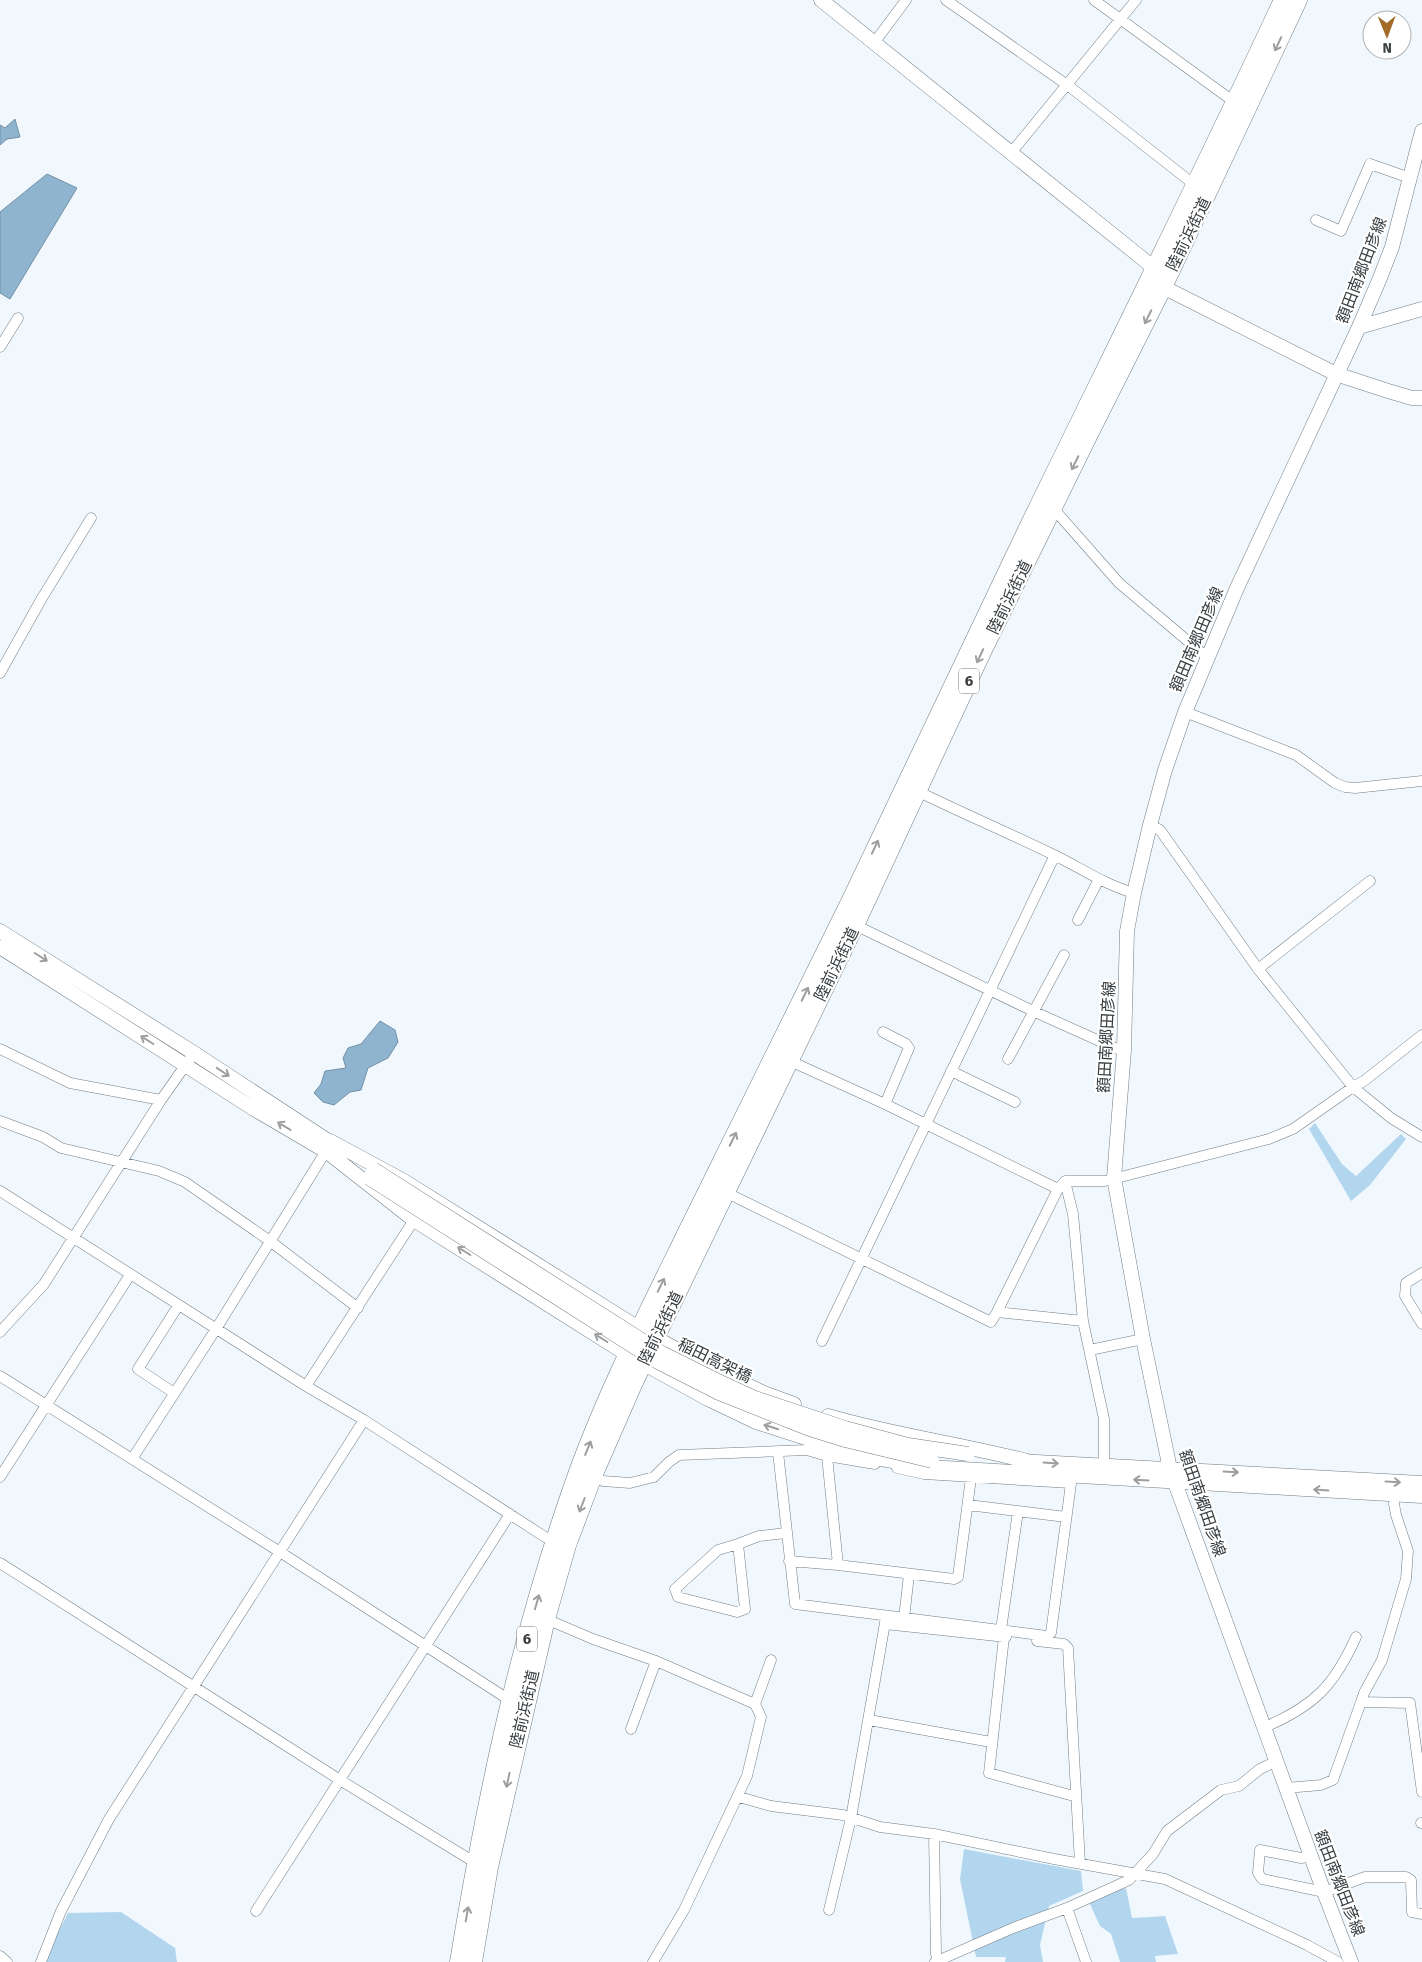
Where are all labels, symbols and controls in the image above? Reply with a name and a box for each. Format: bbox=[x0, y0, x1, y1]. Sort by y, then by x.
north arrow bbox=[1362, 10, 1412, 60]
one-way arrow bbox=[1272, 36, 1282, 51]
text: N bbox=[1382, 39, 1392, 56]
street label: 陸前浜街道 bbox=[1162, 194, 1215, 274]
street label: 額田南郷田彦線 bbox=[1333, 214, 1390, 326]
one-way arrow bbox=[1143, 310, 1153, 325]
one-way arrow bbox=[1069, 455, 1079, 470]
street label: 陸前浜街道 bbox=[983, 557, 1036, 637]
street label: 額田南郷田彦線 bbox=[1166, 584, 1227, 694]
one-way arrow bbox=[975, 648, 985, 663]
road number: 6 bbox=[959, 668, 979, 694]
one-way arrow bbox=[871, 840, 881, 855]
street label: 陸前浜街道 bbox=[810, 924, 863, 1004]
one-way arrow bbox=[34, 952, 48, 962]
street label: 額田南郷田彦線 bbox=[1094, 981, 1119, 1093]
one-way arrow bbox=[800, 986, 810, 1001]
one-way arrow bbox=[140, 1034, 154, 1044]
one-way arrow bbox=[215, 1067, 229, 1077]
one-way arrow bbox=[278, 1121, 292, 1131]
one-way arrow bbox=[728, 1132, 738, 1147]
one-way arrow bbox=[457, 1246, 471, 1256]
one-way arrow bbox=[657, 1278, 666, 1293]
street label: 陸前浜街道 bbox=[634, 1288, 687, 1368]
one-way arrow bbox=[594, 1333, 608, 1343]
street label: 稲田高架橋 bbox=[675, 1334, 755, 1387]
one-way arrow bbox=[763, 1421, 779, 1431]
one-way arrow bbox=[584, 1441, 593, 1456]
street label: 額田南郷田彦線 bbox=[1175, 1447, 1230, 1559]
one-way arrow bbox=[1043, 1458, 1059, 1467]
one-way arrow bbox=[1222, 1468, 1238, 1477]
one-way arrow bbox=[1133, 1476, 1149, 1485]
one-way arrow bbox=[1385, 1477, 1401, 1486]
one-way arrow bbox=[1313, 1485, 1329, 1494]
one-way arrow bbox=[576, 1497, 585, 1512]
one-way arrow bbox=[533, 1594, 542, 1610]
road number: 6 bbox=[517, 1626, 537, 1652]
street label: 陸前浜街道 bbox=[506, 1668, 543, 1750]
one-way arrow bbox=[503, 1771, 512, 1787]
street label: 額田南郷田彦線 bbox=[1311, 1827, 1368, 1939]
one-way arrow bbox=[462, 1906, 472, 1922]

